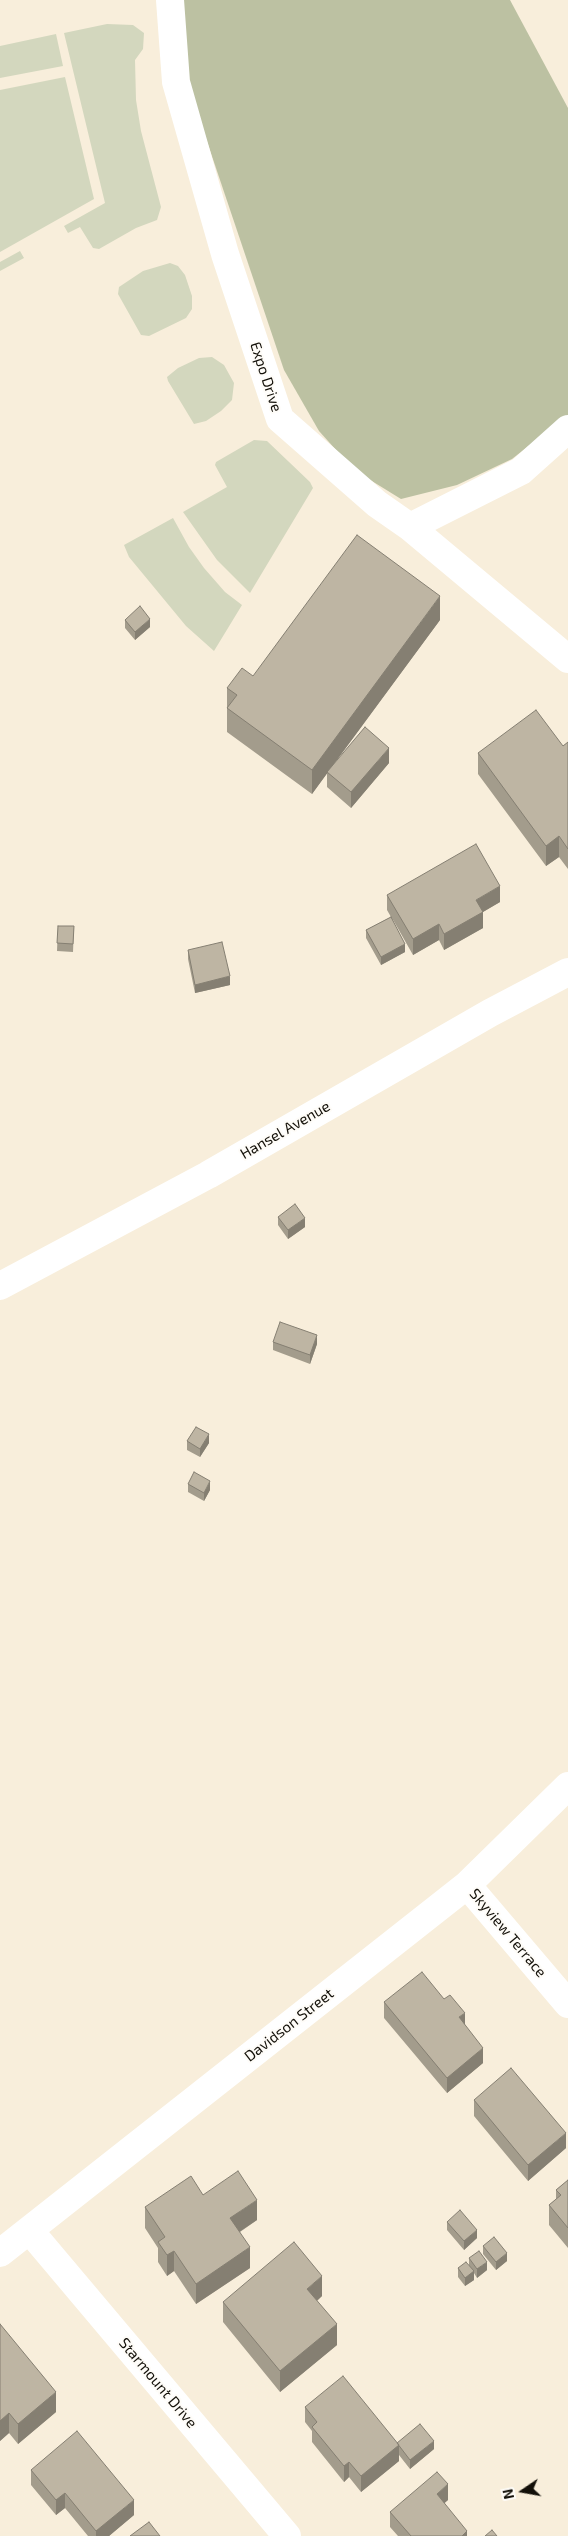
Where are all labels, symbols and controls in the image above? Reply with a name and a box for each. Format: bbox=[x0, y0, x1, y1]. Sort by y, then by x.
street label: Expo Drive bbox=[246, 340, 286, 414]
street label: Hansel Avenue bbox=[237, 1097, 333, 1163]
street label: Skyview Terrace bbox=[466, 1885, 550, 1981]
street label: Davidson Street bbox=[241, 1985, 337, 2065]
street label: Starmount Drive bbox=[115, 2334, 201, 2432]
north arrow bbox=[498, 2466, 548, 2516]
text: N bbox=[498, 2488, 517, 2501]

